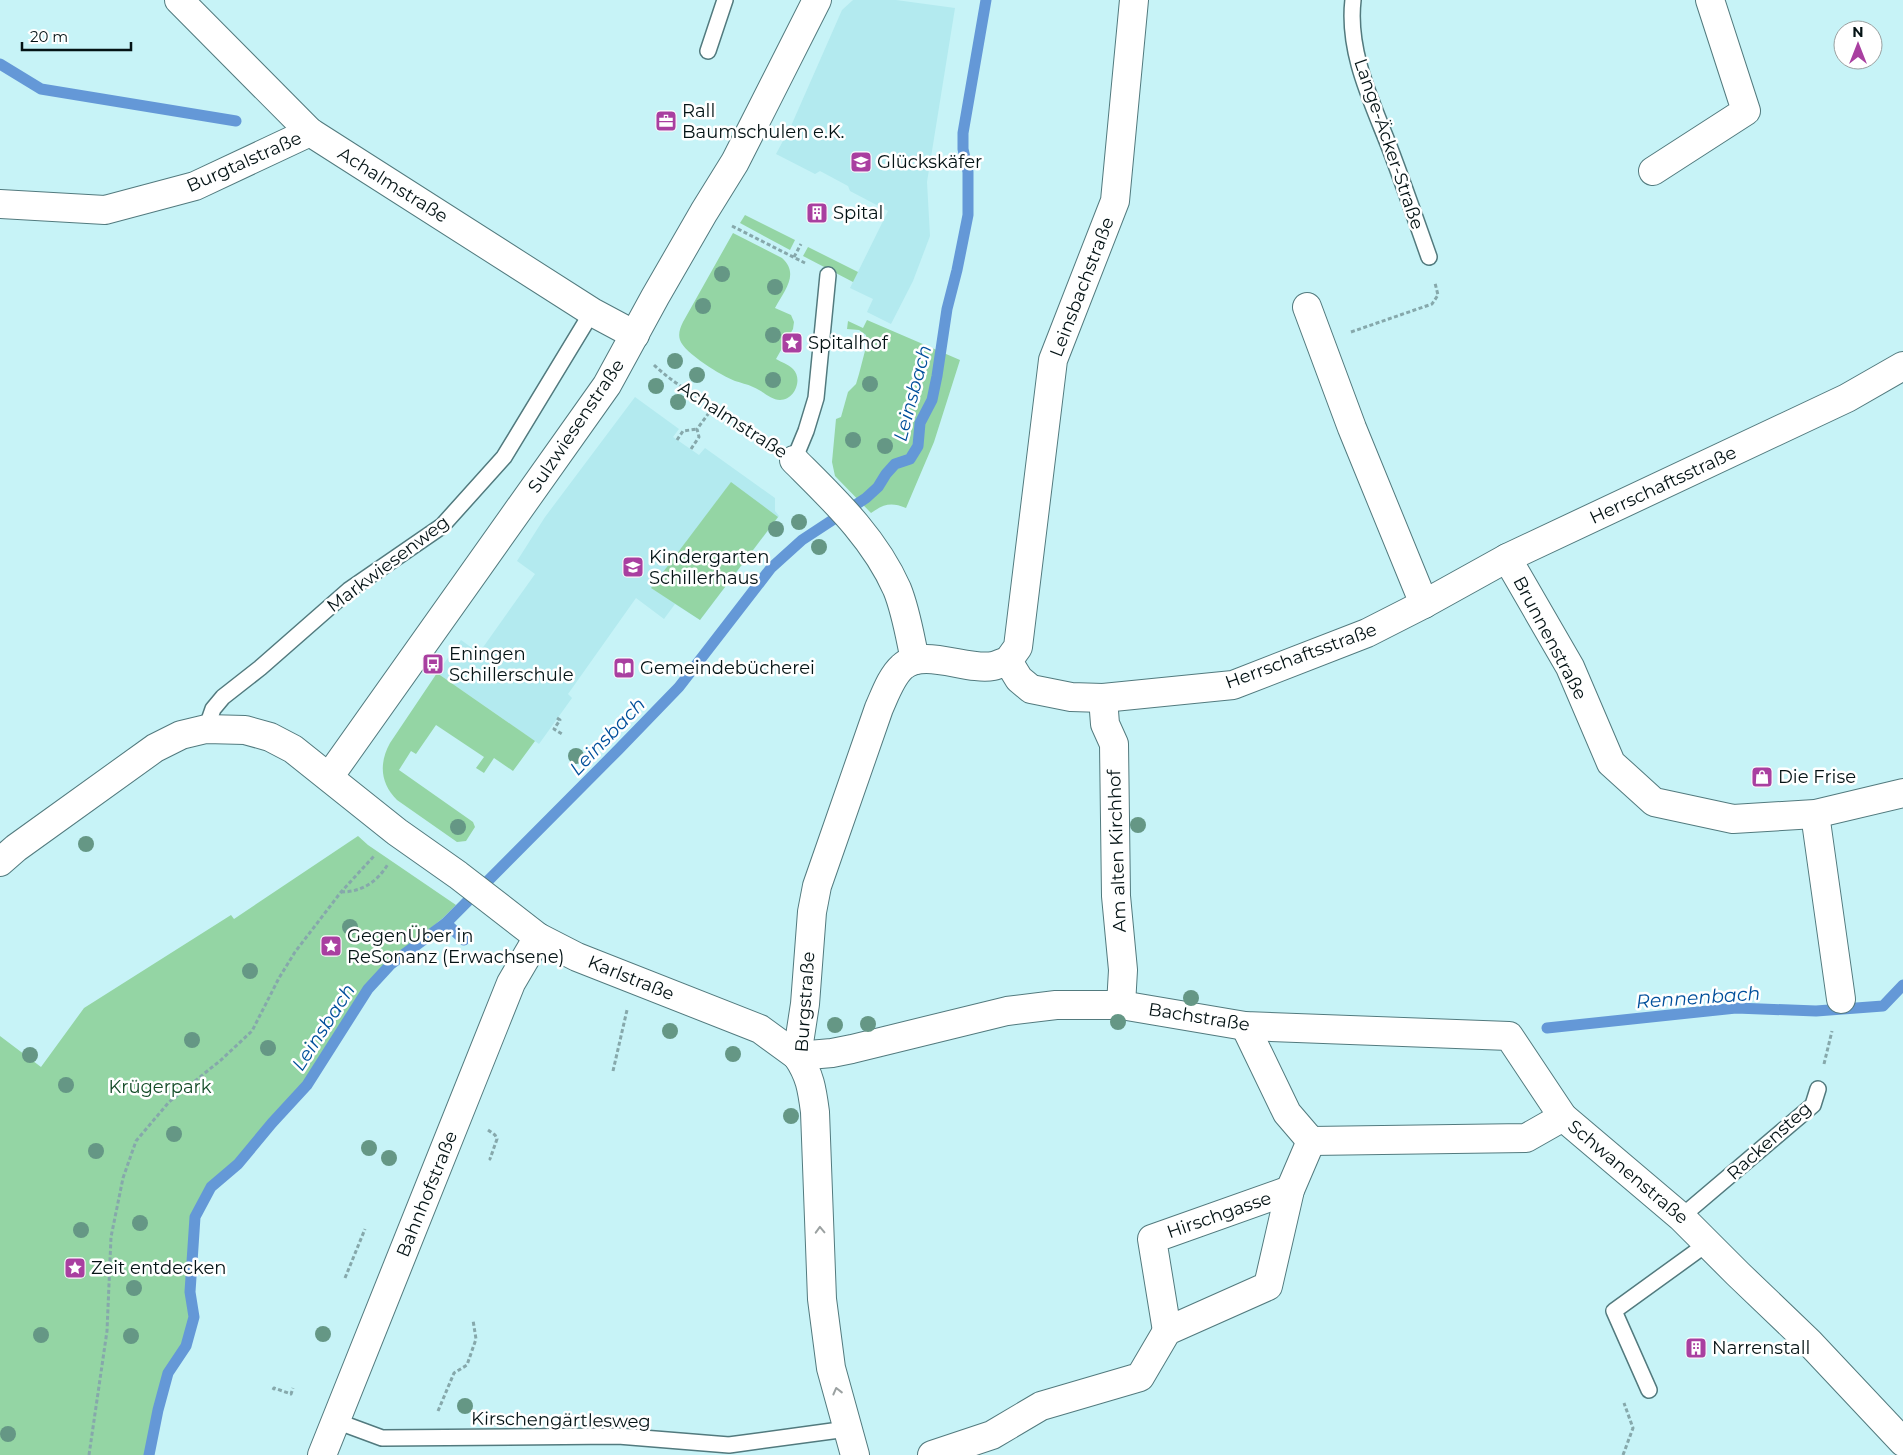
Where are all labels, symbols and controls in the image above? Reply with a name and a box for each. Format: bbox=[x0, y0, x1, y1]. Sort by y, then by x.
scale bar bbox=[22, 20, 131, 52]
north arrow bbox=[1833, 20, 1883, 70]
text: N bbox=[1852, 23, 1864, 41]
text: 20 m bbox=[30, 27, 68, 46]
street label: Lange-Äcker-Straße bbox=[1349, 56, 1429, 233]
place label: Rall Baumschulen e.K. bbox=[682, 100, 844, 143]
office icon: Rall Baumschulen e.K. bbox=[654, 109, 678, 133]
street label: Burgtalstraße bbox=[183, 127, 305, 197]
street label: Achalmstraße bbox=[334, 142, 452, 228]
school or university icon: Glückskäfer bbox=[849, 150, 873, 174]
place label: Glückskäfer bbox=[877, 151, 982, 173]
building icon: Spital bbox=[805, 201, 829, 225]
place label: Spital bbox=[833, 202, 883, 224]
street label: Leinsbachstraße bbox=[1045, 214, 1119, 360]
place icon: Spitalhof bbox=[780, 331, 804, 355]
place label: Spitalhof bbox=[808, 332, 889, 354]
water label: Leinsbach bbox=[889, 342, 936, 444]
street label: Sulzwiesenstraße bbox=[523, 355, 629, 497]
street label: Achalmstraße bbox=[674, 377, 792, 464]
street label: Herrschaftsstraße bbox=[1586, 441, 1740, 529]
street label: Markwiesenweg bbox=[323, 511, 453, 617]
place label: Kindergarten Schillerhaus bbox=[649, 546, 769, 589]
school or university icon: Kindergarten Schillerhaus bbox=[621, 555, 645, 579]
street label: Brunnenstraße bbox=[1508, 573, 1592, 703]
street label: Herrschaftsstraße bbox=[1222, 618, 1380, 694]
place label: Eningen Schillerschule bbox=[449, 643, 574, 686]
bus stop icon: Eningen Schillerschule bbox=[421, 652, 445, 676]
library icon: Gemeindebücherei bbox=[612, 656, 636, 680]
place label: Gemeindebücherei bbox=[640, 657, 815, 679]
water label: Leinsbach bbox=[565, 693, 650, 780]
shop icon: Die Frise bbox=[1750, 765, 1774, 789]
place label: Die Frise bbox=[1778, 766, 1856, 788]
street label: Am alten Kirchhof bbox=[1103, 768, 1131, 933]
place label: GegenÜber in ReSonanz (Erwachsene) bbox=[347, 925, 564, 968]
place icon: GegenÜber in ReSonanz (Erwachsene) bbox=[319, 934, 343, 958]
street label: Karlstraße bbox=[585, 951, 678, 1005]
street label: Burgstraße bbox=[791, 951, 820, 1053]
water label: Leinsbach bbox=[287, 980, 360, 1075]
water label: Rennenbach bbox=[1635, 982, 1761, 1013]
street label: Bachstraße bbox=[1147, 998, 1251, 1036]
park label: Krügerpark bbox=[109, 1076, 212, 1098]
street label: Rackensteg bbox=[1722, 1097, 1816, 1185]
street label: Schwanenstraße bbox=[1563, 1115, 1693, 1229]
street label: Bahnhofstraße bbox=[392, 1128, 462, 1260]
street label: Hirschgasse bbox=[1164, 1187, 1274, 1243]
one-way arrow bbox=[814, 1226, 825, 1234]
place icon: Zeit entdecken bbox=[63, 1256, 87, 1280]
place label: Zeit entdecken bbox=[91, 1257, 227, 1279]
building icon: Narrenstall bbox=[1684, 1336, 1708, 1360]
place label: Narrenstall bbox=[1712, 1337, 1810, 1359]
one-way arrow bbox=[832, 1387, 843, 1396]
street label: Kirschengärtlesweg bbox=[471, 1407, 651, 1433]

